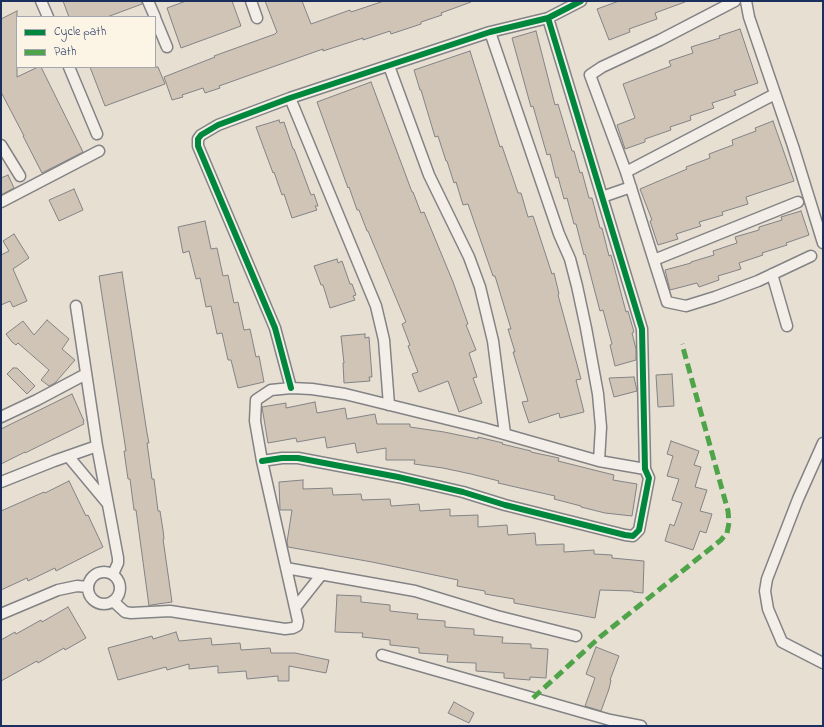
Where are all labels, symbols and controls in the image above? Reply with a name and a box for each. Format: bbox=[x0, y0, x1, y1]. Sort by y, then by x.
legend bbox=[16, 16, 156, 68]
text: Cycle path bbox=[54, 23, 106, 41]
text: Path bbox=[54, 43, 76, 61]

